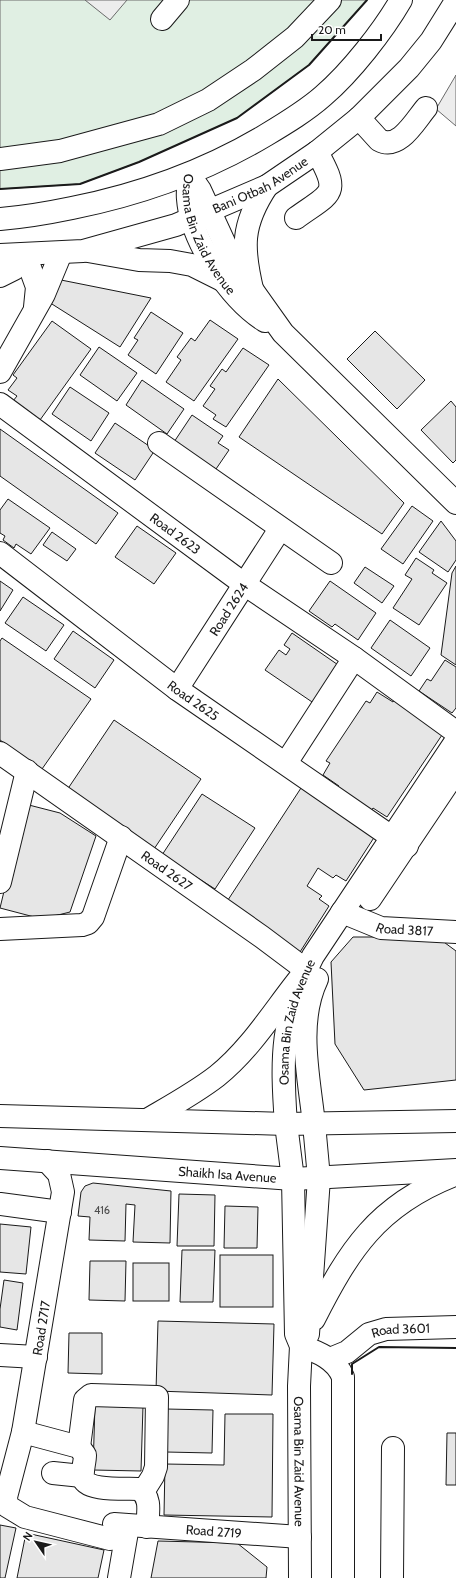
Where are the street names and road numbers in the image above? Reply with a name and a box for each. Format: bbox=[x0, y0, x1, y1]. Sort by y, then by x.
street label: Bani Otbah Avenue bbox=[210, 153, 311, 216]
street label: Osama Bin Zaid Avenue bbox=[180, 173, 239, 298]
street label: Road 2623 bbox=[147, 509, 204, 557]
street label: Road 2624 bbox=[206, 579, 252, 639]
street label: Road 2625 bbox=[164, 677, 222, 724]
street label: Road 2627 bbox=[138, 847, 196, 894]
street label: Road 3817 bbox=[374, 919, 434, 939]
street label: Osama Bin Zaid Avenue bbox=[276, 956, 318, 1085]
street label: Shaikh Isa Avenue bbox=[178, 1163, 277, 1186]
street label: Road 2717 bbox=[29, 1299, 53, 1357]
street label: Road 3601 bbox=[369, 1320, 430, 1341]
street label: Osama Bin Zaid Avenue bbox=[291, 1396, 308, 1527]
street label: Road 2719 bbox=[185, 1521, 242, 1541]

